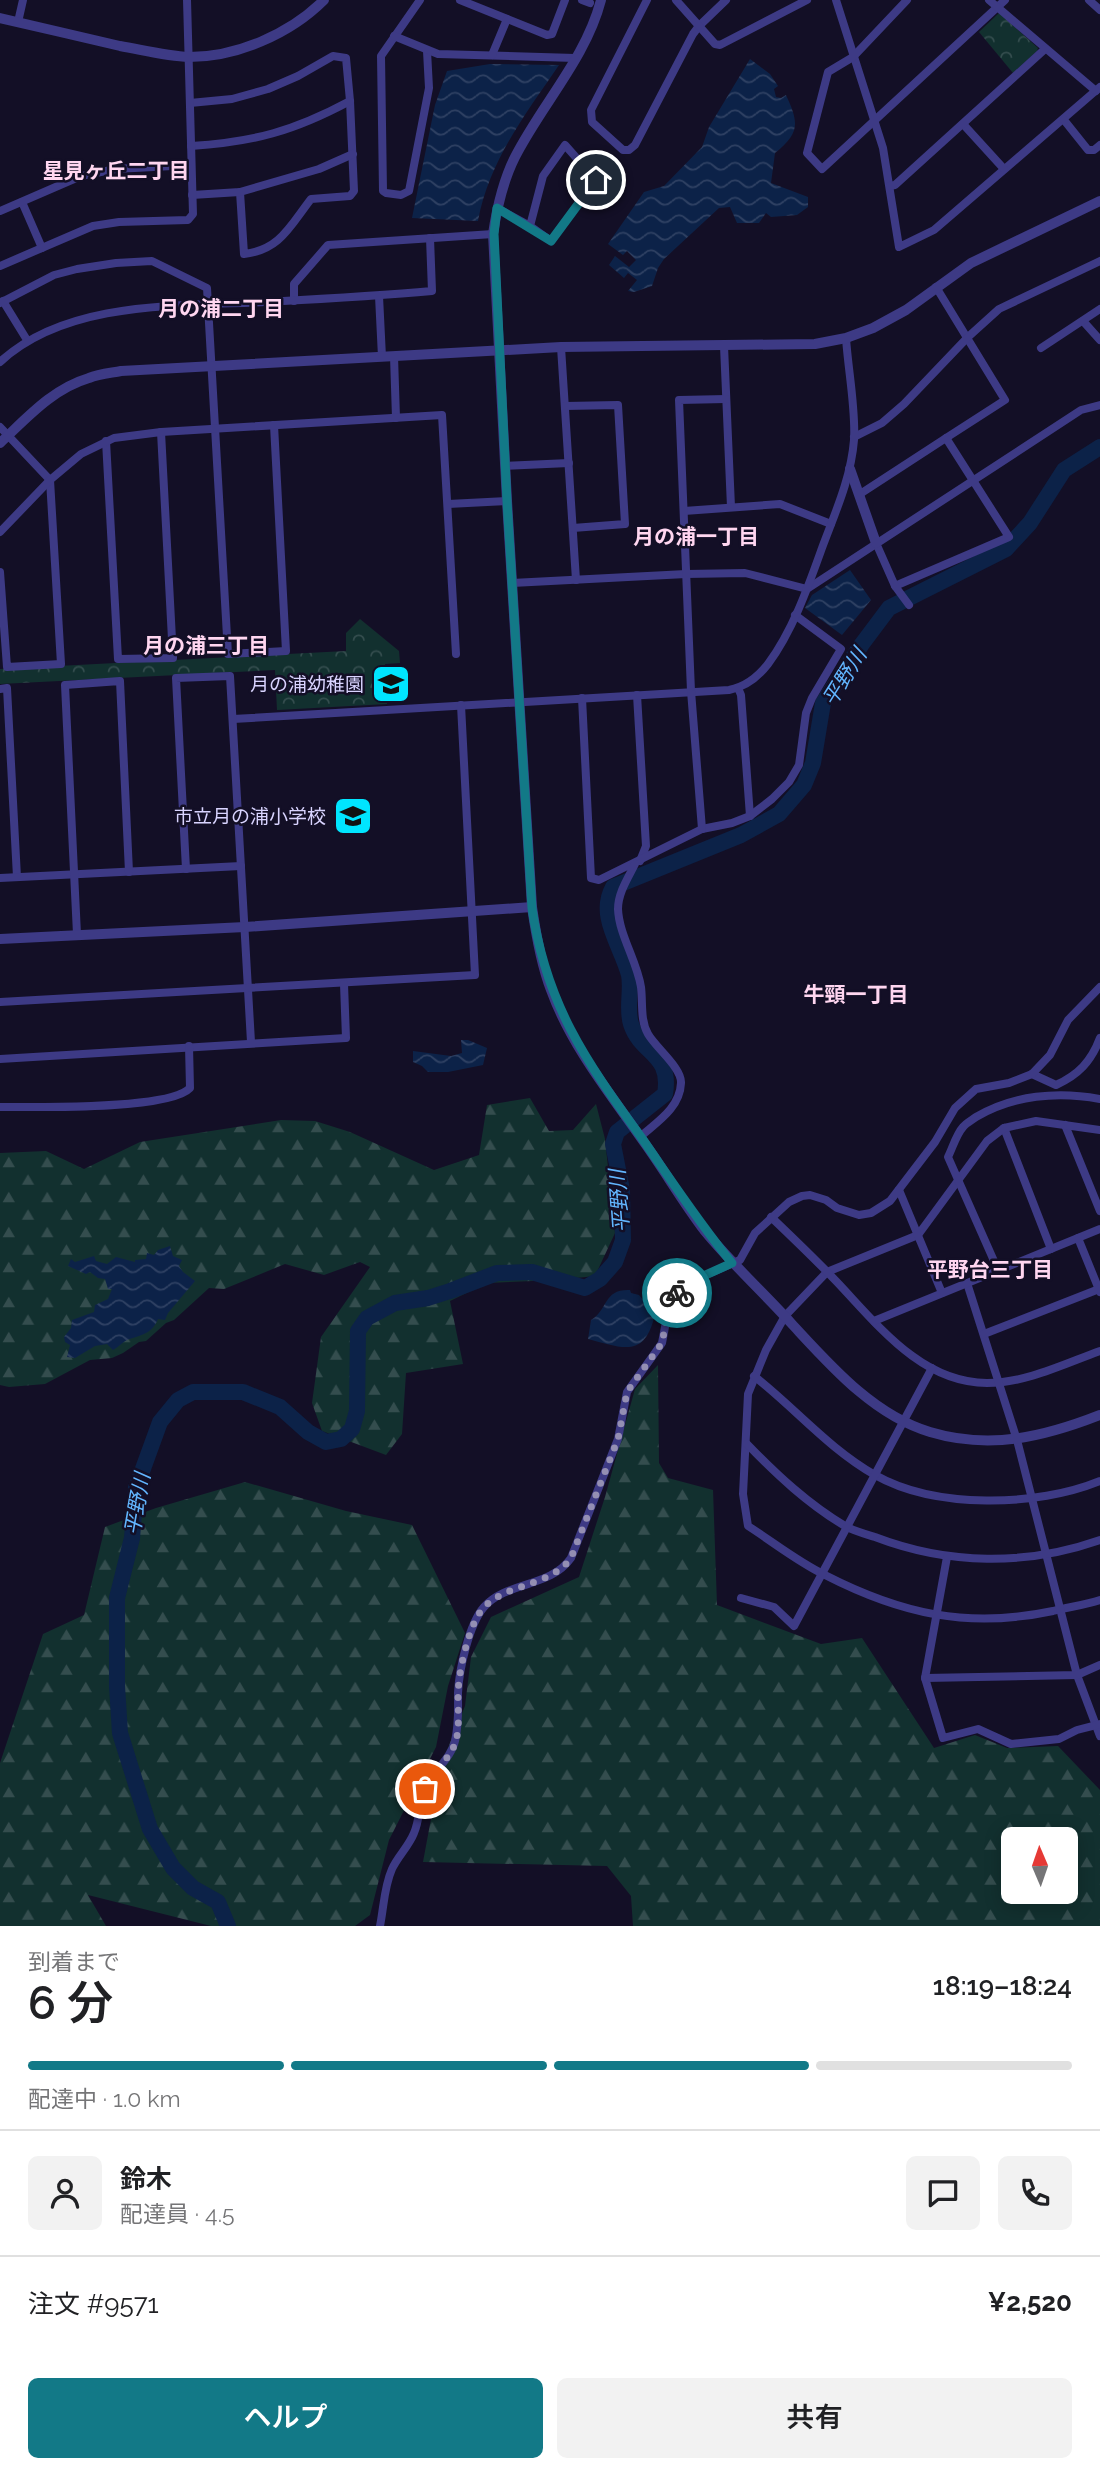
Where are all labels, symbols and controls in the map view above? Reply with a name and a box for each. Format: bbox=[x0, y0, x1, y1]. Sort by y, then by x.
pin bbox=[566, 150, 626, 210]
district label: 星見ヶ丘二丁目 bbox=[43, 158, 190, 183]
icon: home bbox=[577, 161, 615, 199]
district label: 月の浦二丁目 bbox=[158, 296, 284, 321]
district label: 月の浦一丁目 bbox=[633, 524, 759, 549]
district label: 月の浦三丁目 bbox=[143, 633, 269, 658]
water label: 平野川 bbox=[817, 642, 872, 710]
school or university icon: 月の浦幼稚園 bbox=[370, 663, 412, 705]
place label: 月の浦幼稚園 bbox=[250, 673, 364, 695]
school or university icon: 市立月の浦小学校 bbox=[332, 795, 374, 837]
place label: 市立月の浦小学校 bbox=[174, 805, 326, 827]
district label: 牛頸一丁目 bbox=[804, 982, 909, 1007]
water label: 平野川 bbox=[604, 1167, 634, 1233]
district label: 平野台三丁目 bbox=[927, 1257, 1053, 1282]
courier bbox=[642, 1258, 712, 1328]
icon: bike bbox=[658, 1274, 696, 1312]
water label: 平野川 bbox=[119, 1469, 155, 1537]
pin bbox=[395, 1759, 455, 1819]
icon: bag bbox=[406, 1770, 444, 1808]
north arrow bbox=[1001, 1827, 1078, 1904]
map controls bbox=[1001, 1827, 1078, 1904]
text: 到着まで bbox=[28, 1948, 120, 1975]
text: 18:19–18:24 bbox=[933, 1971, 1072, 2001]
text: 6 分 bbox=[28, 1976, 113, 2030]
text: 配達中 · 1.0 km bbox=[28, 2085, 181, 2112]
button: person bbox=[28, 2156, 102, 2230]
button: chat bbox=[906, 2156, 980, 2230]
button: phone bbox=[998, 2156, 1072, 2230]
text: 鈴木 bbox=[120, 2164, 172, 2194]
text: 配達員 · 4.5 bbox=[120, 2200, 235, 2227]
text: ¥2,520 bbox=[988, 2287, 1072, 2317]
text: 注文 #9571 bbox=[28, 2289, 159, 2319]
button: ヘルプ bbox=[28, 2378, 543, 2458]
button: 共有 bbox=[557, 2378, 1072, 2458]

